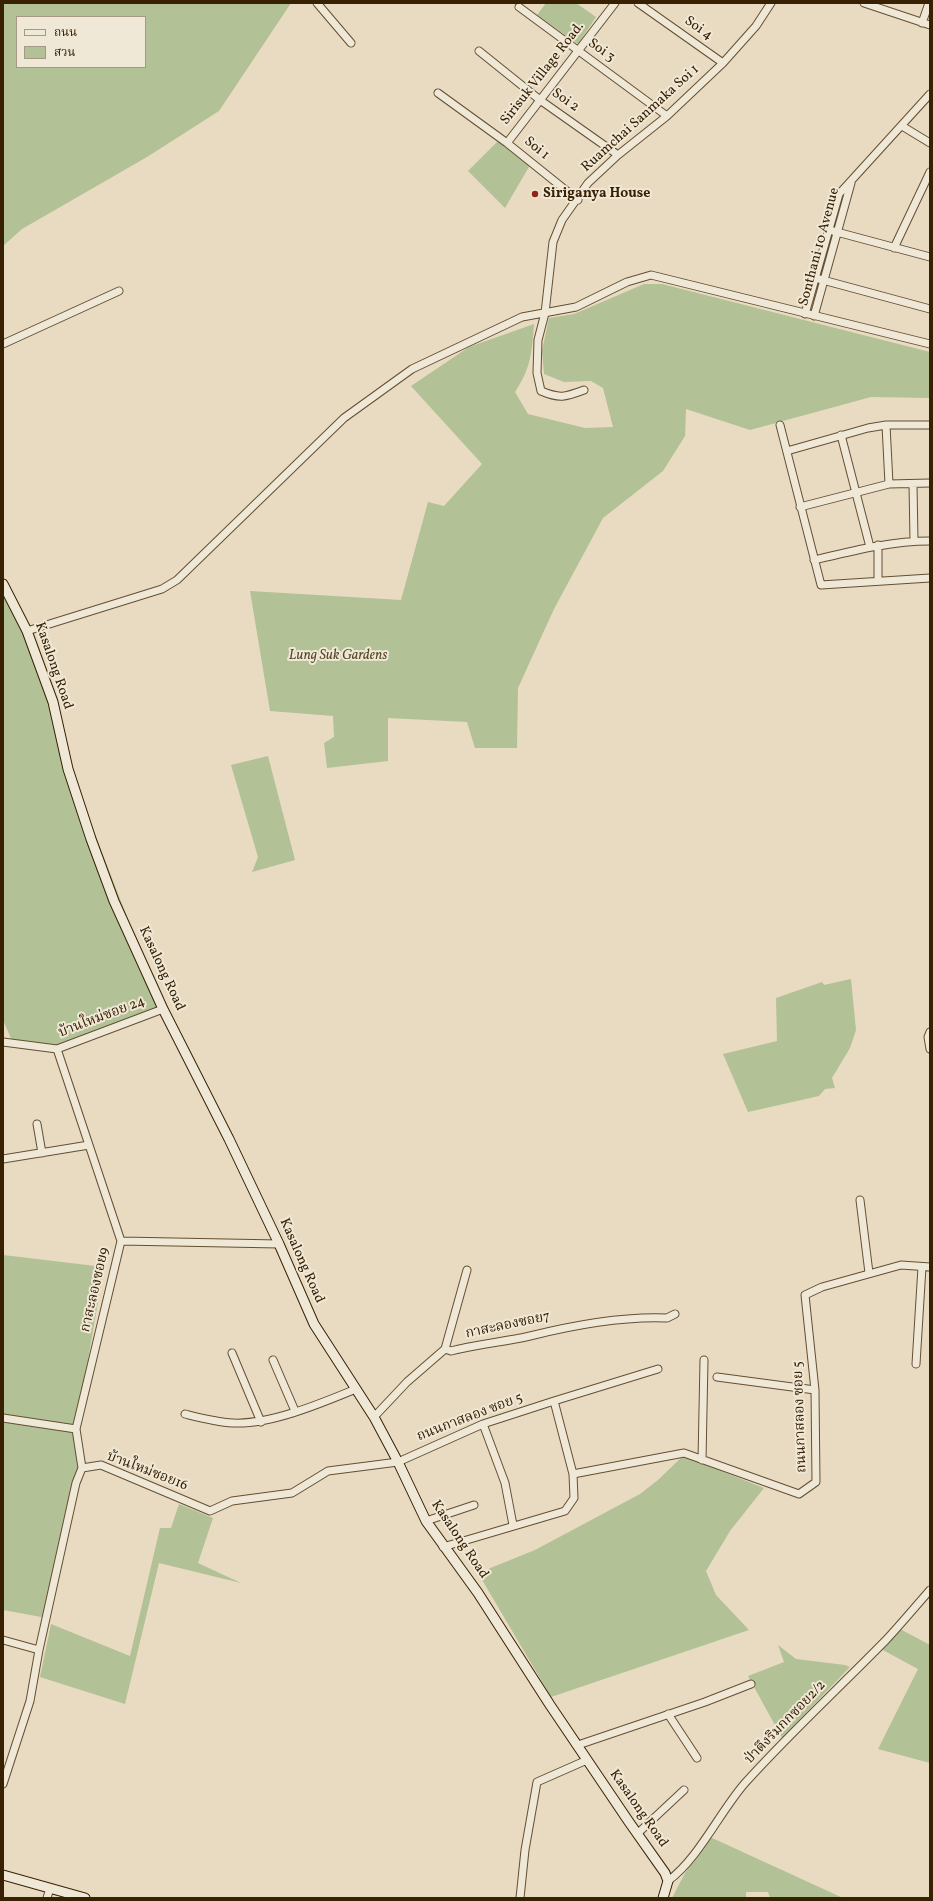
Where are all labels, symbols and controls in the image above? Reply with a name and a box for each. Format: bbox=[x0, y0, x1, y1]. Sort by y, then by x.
street label: Soi 4 bbox=[681, 13, 715, 45]
legend bbox=[16, 16, 146, 68]
street label: Sirisuk Village Road. bbox=[497, 19, 589, 129]
text: ถนน bbox=[54, 25, 77, 41]
street label: Soi 3 bbox=[584, 36, 618, 66]
text: สวน bbox=[54, 45, 75, 61]
street label: Ruamchai Sanmaka Soi 1 bbox=[579, 62, 703, 176]
street label: Soi 2 bbox=[548, 86, 582, 116]
street label: Soi 1 bbox=[520, 134, 552, 164]
place label: Siriganya House bbox=[543, 186, 650, 202]
street label: Sonthani 10 Avenue bbox=[796, 186, 844, 308]
marker: Siriganya House bbox=[530, 189, 540, 199]
street label: Kasalong Road bbox=[30, 620, 76, 712]
park label: Lung Suk Gardens bbox=[289, 648, 387, 664]
street label: Kasalong Road bbox=[134, 924, 188, 1014]
street label: บ้านใหม่ซอย 24 bbox=[56, 994, 148, 1042]
street label: Kasalong Road bbox=[275, 1216, 327, 1306]
street label: กาสะลองซอย9 bbox=[78, 1246, 114, 1334]
street label: กาสะลองซอย7 bbox=[464, 1309, 552, 1343]
street label: ถนนกาสลอง ซอย 5 bbox=[791, 1361, 811, 1473]
street label: ถนนกาสลอง ซอย 5 bbox=[415, 1390, 525, 1446]
street label: บ้านใหม่ซอย16 bbox=[104, 1449, 190, 1495]
street label: Kasalong Road bbox=[427, 1498, 491, 1582]
street label: ป่าตึงริมกกซอย2/2 bbox=[742, 1678, 830, 1768]
street label: Kasalong Road bbox=[605, 1767, 671, 1851]

